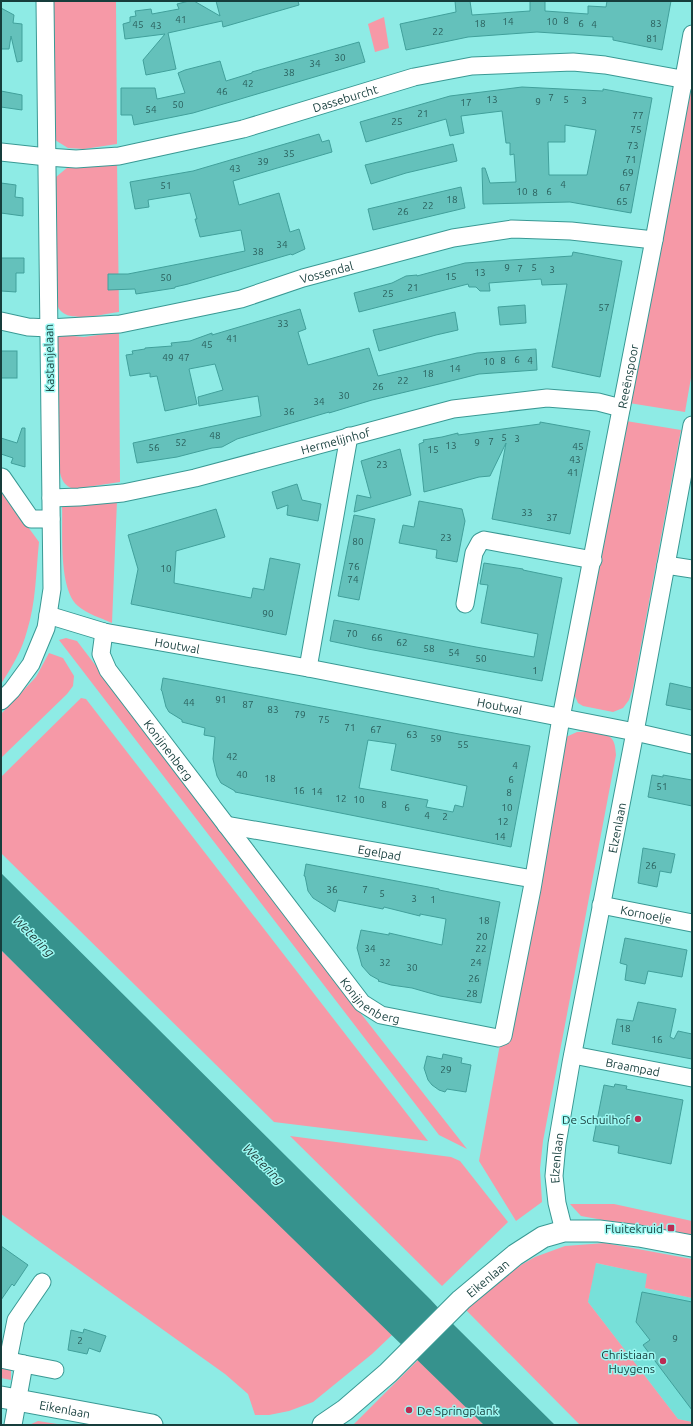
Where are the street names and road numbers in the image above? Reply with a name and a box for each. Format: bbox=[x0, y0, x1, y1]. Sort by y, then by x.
street label: Dasseburcht bbox=[311, 82, 379, 114]
street label: Vossendal bbox=[298, 258, 354, 285]
street label: Kastanjelaan bbox=[42, 324, 56, 392]
street label: Reeënspoor bbox=[615, 343, 640, 409]
street label: Hermelijnhof bbox=[299, 425, 372, 456]
street label: Houtwal bbox=[154, 635, 201, 655]
street label: Houtwal bbox=[476, 695, 523, 716]
street label: Konijnenberg bbox=[142, 717, 196, 782]
street label: Elzenlaan bbox=[605, 801, 628, 854]
street label: Egelpad bbox=[357, 842, 402, 862]
street label: Kornoelje bbox=[619, 903, 673, 925]
street label: Konijnenberg bbox=[338, 975, 401, 1025]
street label: Braampad bbox=[605, 1055, 661, 1078]
street label: Elzenlaan bbox=[547, 1132, 565, 1184]
street label: Eikenlaan bbox=[464, 1257, 511, 1299]
street label: Eikenlaan bbox=[38, 1398, 91, 1420]

